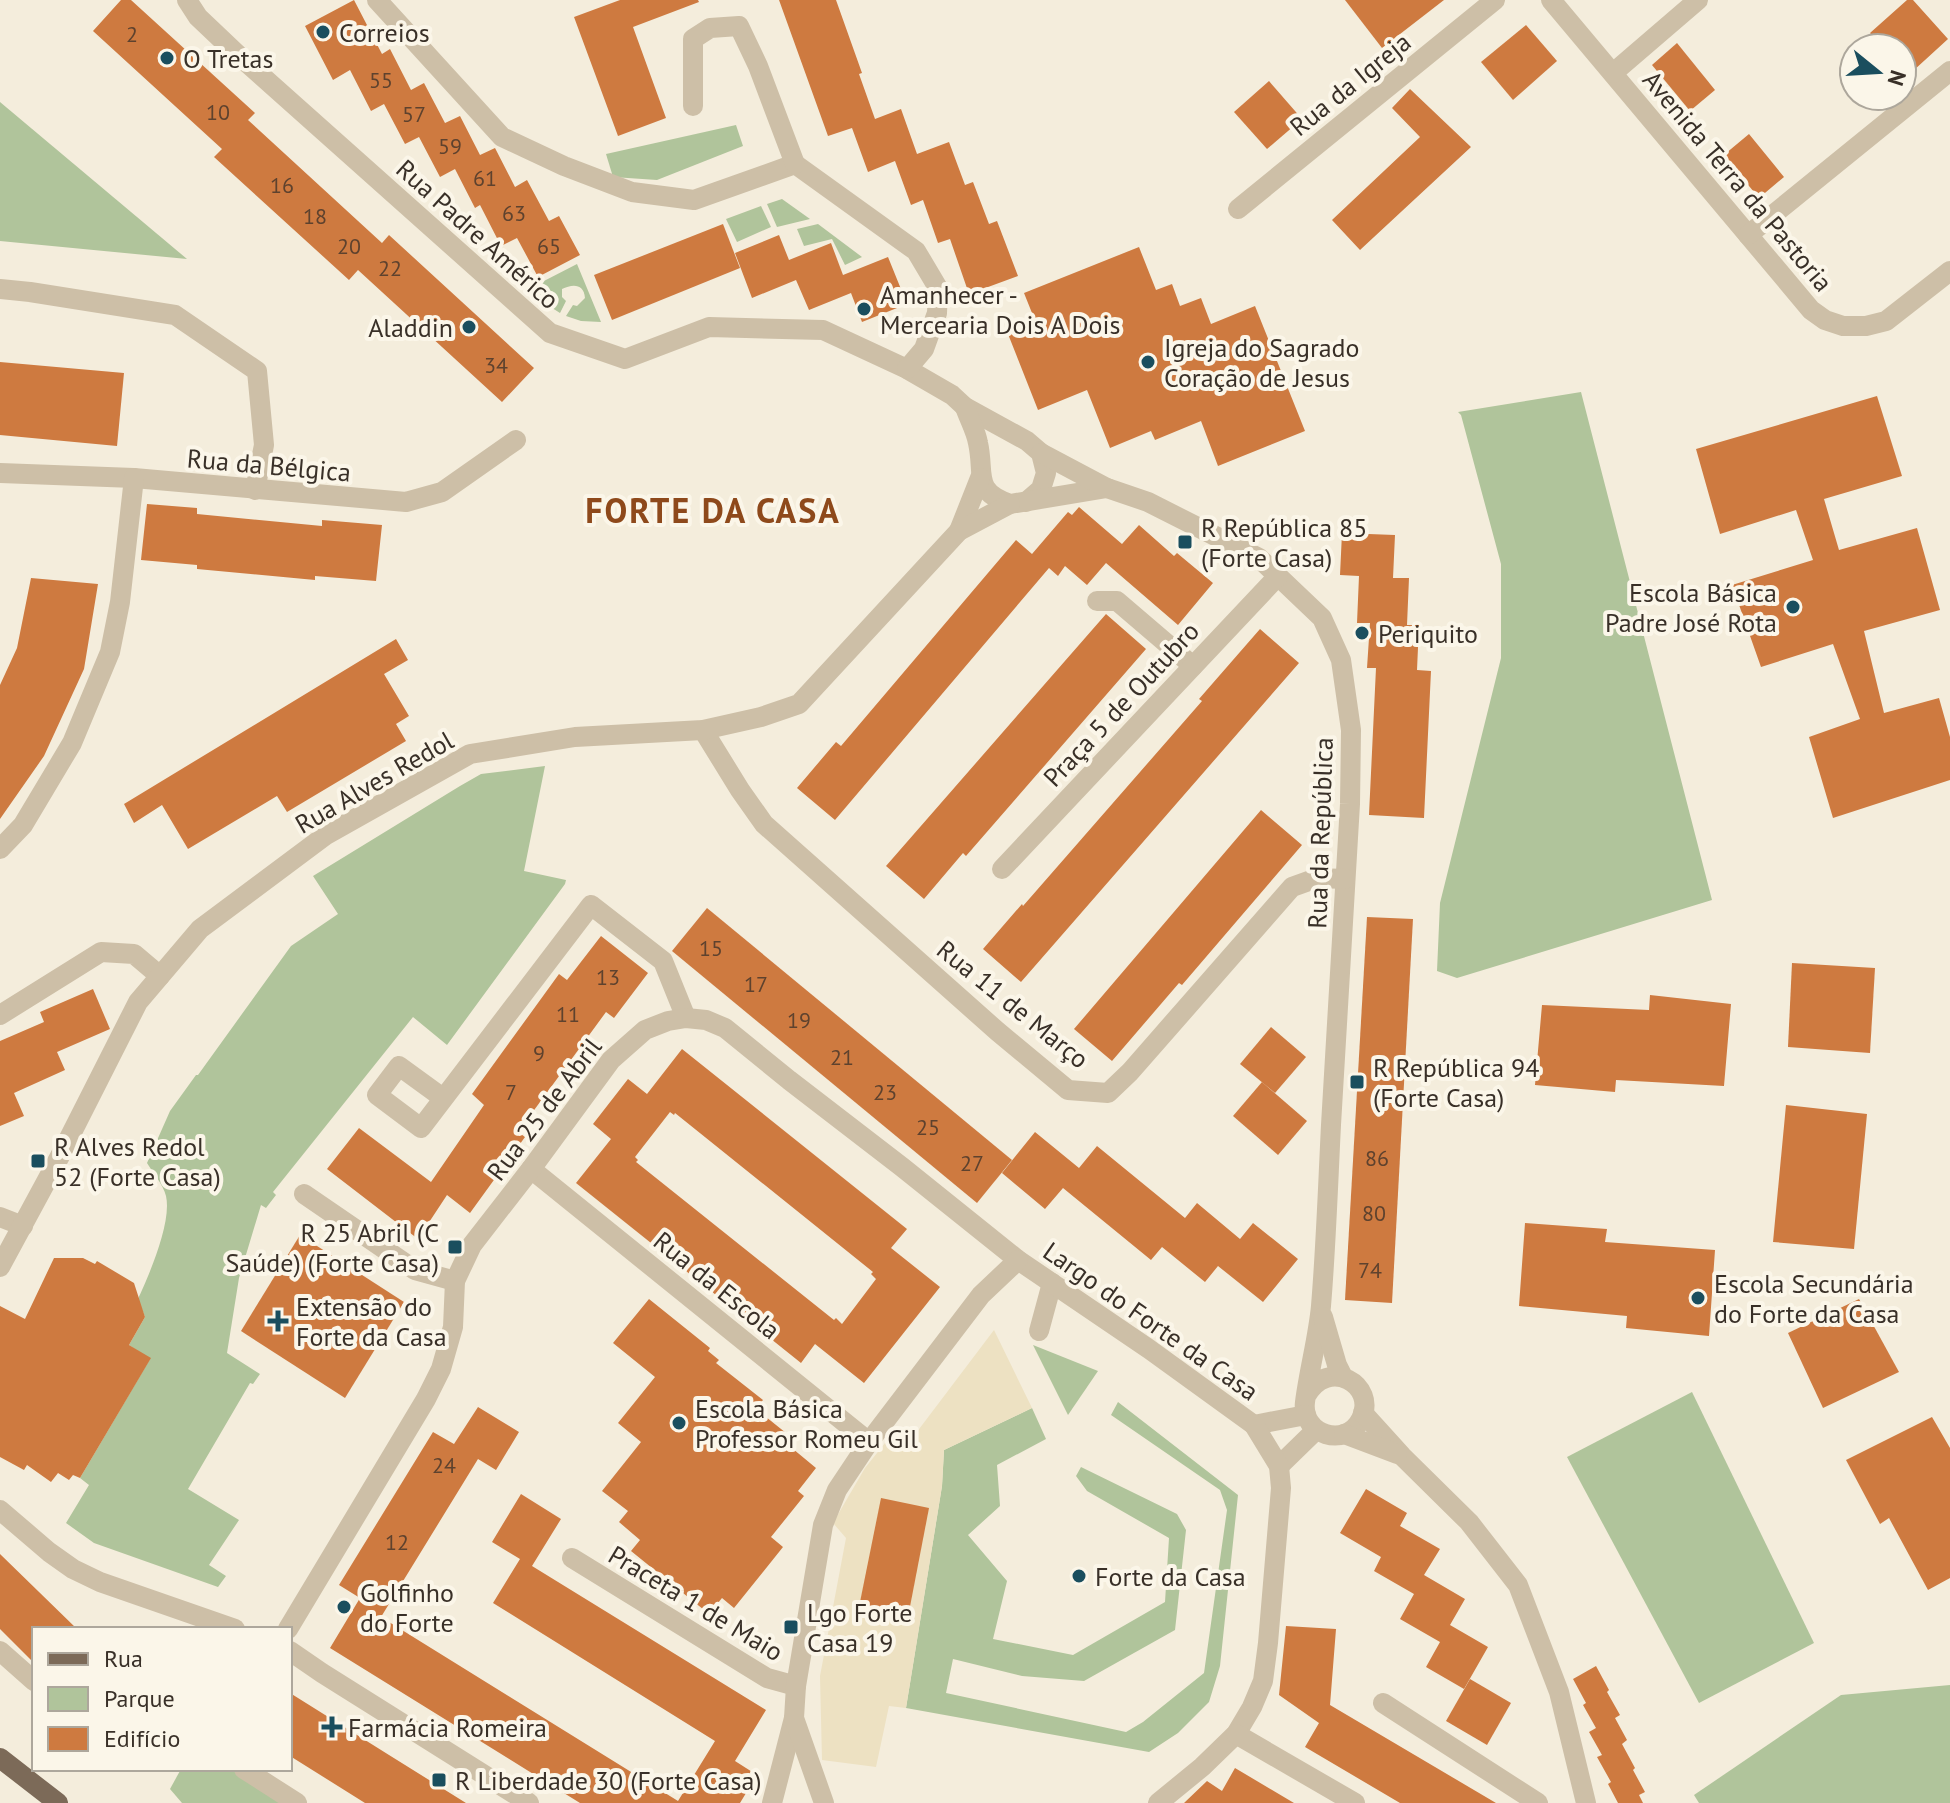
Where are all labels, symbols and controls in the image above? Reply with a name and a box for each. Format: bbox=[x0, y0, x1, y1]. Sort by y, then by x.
place label: Correios bbox=[339, 16, 430, 49]
house number: 2 bbox=[126, 20, 138, 48]
marker: Correios bbox=[314, 23, 332, 41]
street label: Rua da Igreja bbox=[1283, 25, 1417, 143]
north arrow bbox=[1838, 32, 1918, 112]
place label: O Tretas bbox=[183, 42, 273, 75]
marker: O Tretas bbox=[158, 49, 176, 67]
street label: Avenida Terra da Pastoria bbox=[1636, 64, 1840, 298]
house number: 55 bbox=[369, 66, 393, 94]
text: N bbox=[1881, 67, 1913, 89]
house number: 10 bbox=[206, 98, 230, 126]
house number: 57 bbox=[402, 100, 426, 128]
house number: 59 bbox=[438, 132, 462, 160]
street label: Rua Padre Américo bbox=[390, 152, 566, 316]
house number: 61 bbox=[473, 164, 497, 192]
house number: 16 bbox=[270, 171, 294, 199]
house number: 63 bbox=[502, 199, 526, 227]
house number: 18 bbox=[303, 202, 327, 230]
house number: 20 bbox=[337, 232, 361, 260]
house number: 65 bbox=[537, 232, 561, 260]
house number: 22 bbox=[378, 254, 402, 282]
place label: Amanhecer - Mercearia Dois A Dois bbox=[880, 278, 1120, 341]
marker: Amanhecer - Mercearia Dois A Dois bbox=[855, 300, 873, 318]
place label: Aladdin bbox=[368, 311, 453, 344]
marker: Aladdin bbox=[460, 318, 478, 336]
place label: Igreja do Sagrado Coração de Jesus bbox=[1164, 331, 1360, 394]
house number: 34 bbox=[484, 351, 508, 379]
marker: Igreja do Sagrado Coração de Jesus bbox=[1139, 353, 1157, 371]
street label: Rua da Bélgica bbox=[186, 441, 352, 489]
district label: FORTE DA CASA bbox=[585, 488, 841, 532]
place label: R República 85 (Forte Casa) bbox=[1201, 511, 1367, 574]
marker: R República 85 (Forte Casa) bbox=[1176, 533, 1194, 551]
place label: Escola Básica Padre José Rota bbox=[1605, 576, 1777, 639]
marker: Escola Básica Padre José Rota bbox=[1784, 598, 1802, 616]
street label: Praça 5 de Outubro bbox=[1036, 615, 1206, 793]
place label: Periquito bbox=[1378, 617, 1478, 650]
marker: Periquito bbox=[1353, 624, 1371, 642]
street label: Rua Alves Redol bbox=[289, 723, 459, 841]
street label: Rua da República bbox=[1300, 737, 1340, 929]
street label: Rua 11 de Março bbox=[930, 933, 1096, 1075]
house number: 15 bbox=[699, 934, 723, 962]
house number: 13 bbox=[596, 963, 620, 991]
house number: 17 bbox=[744, 970, 768, 998]
house number: 11 bbox=[556, 1000, 580, 1028]
house number: 19 bbox=[787, 1006, 811, 1034]
street label: Rua 25 de Abril bbox=[480, 1031, 609, 1187]
house number: 9 bbox=[533, 1039, 545, 1067]
house number: 21 bbox=[830, 1043, 854, 1071]
place label: R República 94 (Forte Casa) bbox=[1373, 1051, 1539, 1114]
marker: R República 94 (Forte Casa) bbox=[1348, 1073, 1366, 1091]
house number: 7 bbox=[505, 1078, 517, 1106]
house number: 23 bbox=[873, 1078, 897, 1106]
house number: 25 bbox=[916, 1113, 940, 1141]
place label: R Alves Redol 52 (Forte Casa) bbox=[54, 1130, 221, 1193]
house number: 86 bbox=[1365, 1144, 1389, 1172]
house number: 27 bbox=[960, 1149, 984, 1177]
marker: R Alves Redol 52 (Forte Casa) bbox=[29, 1152, 47, 1170]
house number: 80 bbox=[1362, 1199, 1386, 1227]
place label: R 25 Abril (C Saúde) (Forte Casa) bbox=[225, 1216, 439, 1279]
street label: Rua da Escola bbox=[647, 1224, 787, 1346]
street label: Largo do Forte da Casa bbox=[1037, 1234, 1265, 1408]
marker: R 25 Abril (C Saúde) (Forte Casa) bbox=[446, 1238, 464, 1256]
house number: 74 bbox=[1358, 1256, 1382, 1284]
place label: Escola Secundária do Forte da Casa bbox=[1714, 1267, 1914, 1330]
marker: Escola Secundária do Forte da Casa bbox=[1689, 1289, 1707, 1307]
place label: Extensão do Forte da Casa bbox=[296, 1290, 447, 1353]
marker: Extensão do Forte da Casa bbox=[267, 1310, 289, 1332]
place label: Escola Básica Professor Romeu Gil bbox=[695, 1392, 918, 1455]
marker: Escola Básica Professor Romeu Gil bbox=[670, 1414, 688, 1432]
house number: 24 bbox=[432, 1451, 456, 1479]
house number: 12 bbox=[385, 1528, 409, 1556]
street label: Praceta 1 de Maio bbox=[603, 1538, 789, 1668]
place label: Forte da Casa bbox=[1095, 1560, 1246, 1593]
marker: Forte da Casa bbox=[1070, 1567, 1088, 1585]
place label: Golfinho do Forte bbox=[360, 1576, 454, 1639]
place label: Lgo Forte Casa 19 bbox=[807, 1596, 912, 1659]
marker: Golfinho do Forte bbox=[335, 1598, 353, 1616]
marker: Lgo Forte Casa 19 bbox=[782, 1618, 800, 1636]
legend bbox=[32, 1627, 292, 1771]
text: Rua bbox=[104, 1643, 143, 1674]
text: Parque bbox=[104, 1683, 175, 1714]
place label: Farmácia Romeira bbox=[348, 1711, 547, 1744]
marker: Farmácia Romeira bbox=[323, 1718, 341, 1736]
text: Edifício bbox=[104, 1723, 180, 1754]
place label: R Liberdade 30 (Forte Casa) bbox=[455, 1764, 762, 1797]
marker: R Liberdade 30 (Forte Casa) bbox=[430, 1771, 448, 1789]

